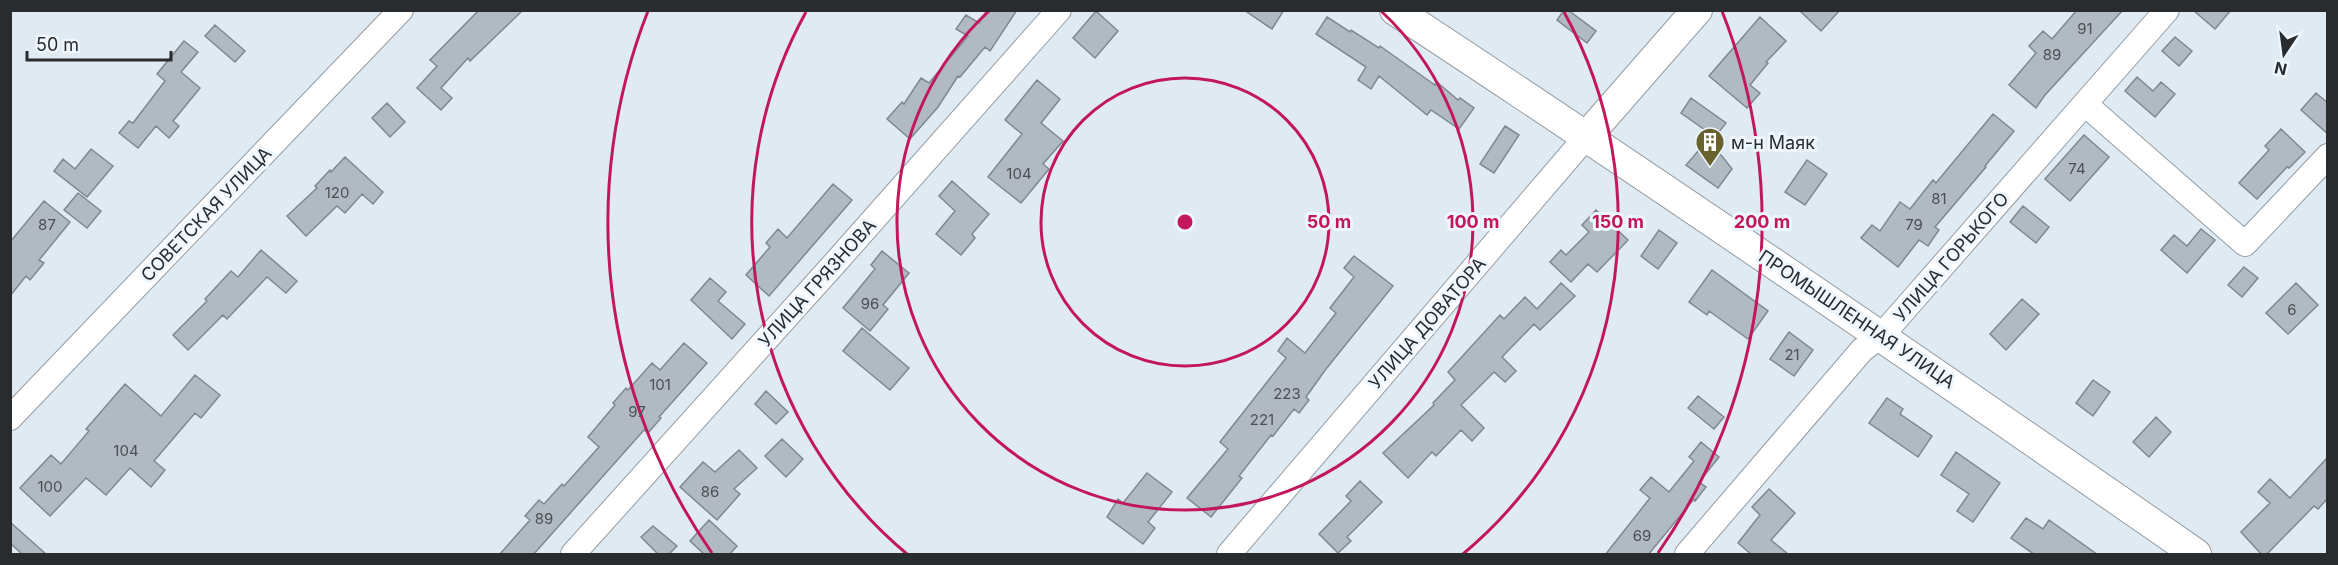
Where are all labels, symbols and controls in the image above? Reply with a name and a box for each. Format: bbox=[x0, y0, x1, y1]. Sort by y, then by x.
house number: 91 bbox=[2077, 19, 2093, 38]
scale bar bbox=[27, 24, 171, 62]
north arrow bbox=[2254, 24, 2314, 84]
text: 50 m bbox=[36, 34, 79, 55]
house number: 89 bbox=[2043, 45, 2061, 64]
text: N bbox=[2272, 57, 2289, 80]
building icon: м-н Маяк bbox=[1694, 126, 1726, 168]
place label: м-н Маяк bbox=[1731, 132, 1815, 153]
street label: СОВЕТСКАЯ УЛИЦА bbox=[136, 142, 276, 286]
house number: 74 bbox=[2068, 159, 2086, 178]
house number: 104 bbox=[1006, 164, 1032, 183]
house number: 120 bbox=[325, 183, 349, 202]
street label: УЛИЦА ГОРЬКОГО bbox=[1889, 188, 2013, 326]
house number: 81 bbox=[1931, 189, 1947, 208]
text: 50 m bbox=[1307, 211, 1351, 232]
text: 100 m bbox=[1447, 211, 1499, 232]
text: 150 m bbox=[1592, 211, 1644, 232]
text: 200 m bbox=[1734, 211, 1790, 232]
centre of rings bbox=[1175, 212, 1195, 232]
house number: 87 bbox=[38, 215, 56, 234]
street label: УЛИЦА ГРЯЗНОВА bbox=[754, 215, 880, 351]
house number: 79 bbox=[1905, 215, 1923, 234]
street label: ПРОМЫШЛЕННАЯ УЛИЦА bbox=[1755, 245, 1959, 393]
street label: УЛИЦА ДОВАТОРА bbox=[1364, 253, 1490, 393]
house number: 96 bbox=[861, 294, 879, 313]
house number: 6 bbox=[2287, 300, 2297, 319]
house number: 21 bbox=[1784, 345, 1800, 364]
house number: 101 bbox=[649, 375, 671, 394]
house number: 223 bbox=[1273, 384, 1301, 403]
house number: 97 bbox=[628, 402, 646, 421]
house number: 221 bbox=[1250, 410, 1274, 429]
house number: 104 bbox=[113, 441, 139, 460]
house number: 100 bbox=[37, 477, 63, 496]
house number: 86 bbox=[701, 482, 719, 501]
house number: 89 bbox=[535, 509, 553, 528]
house number: 69 bbox=[1633, 526, 1651, 545]

